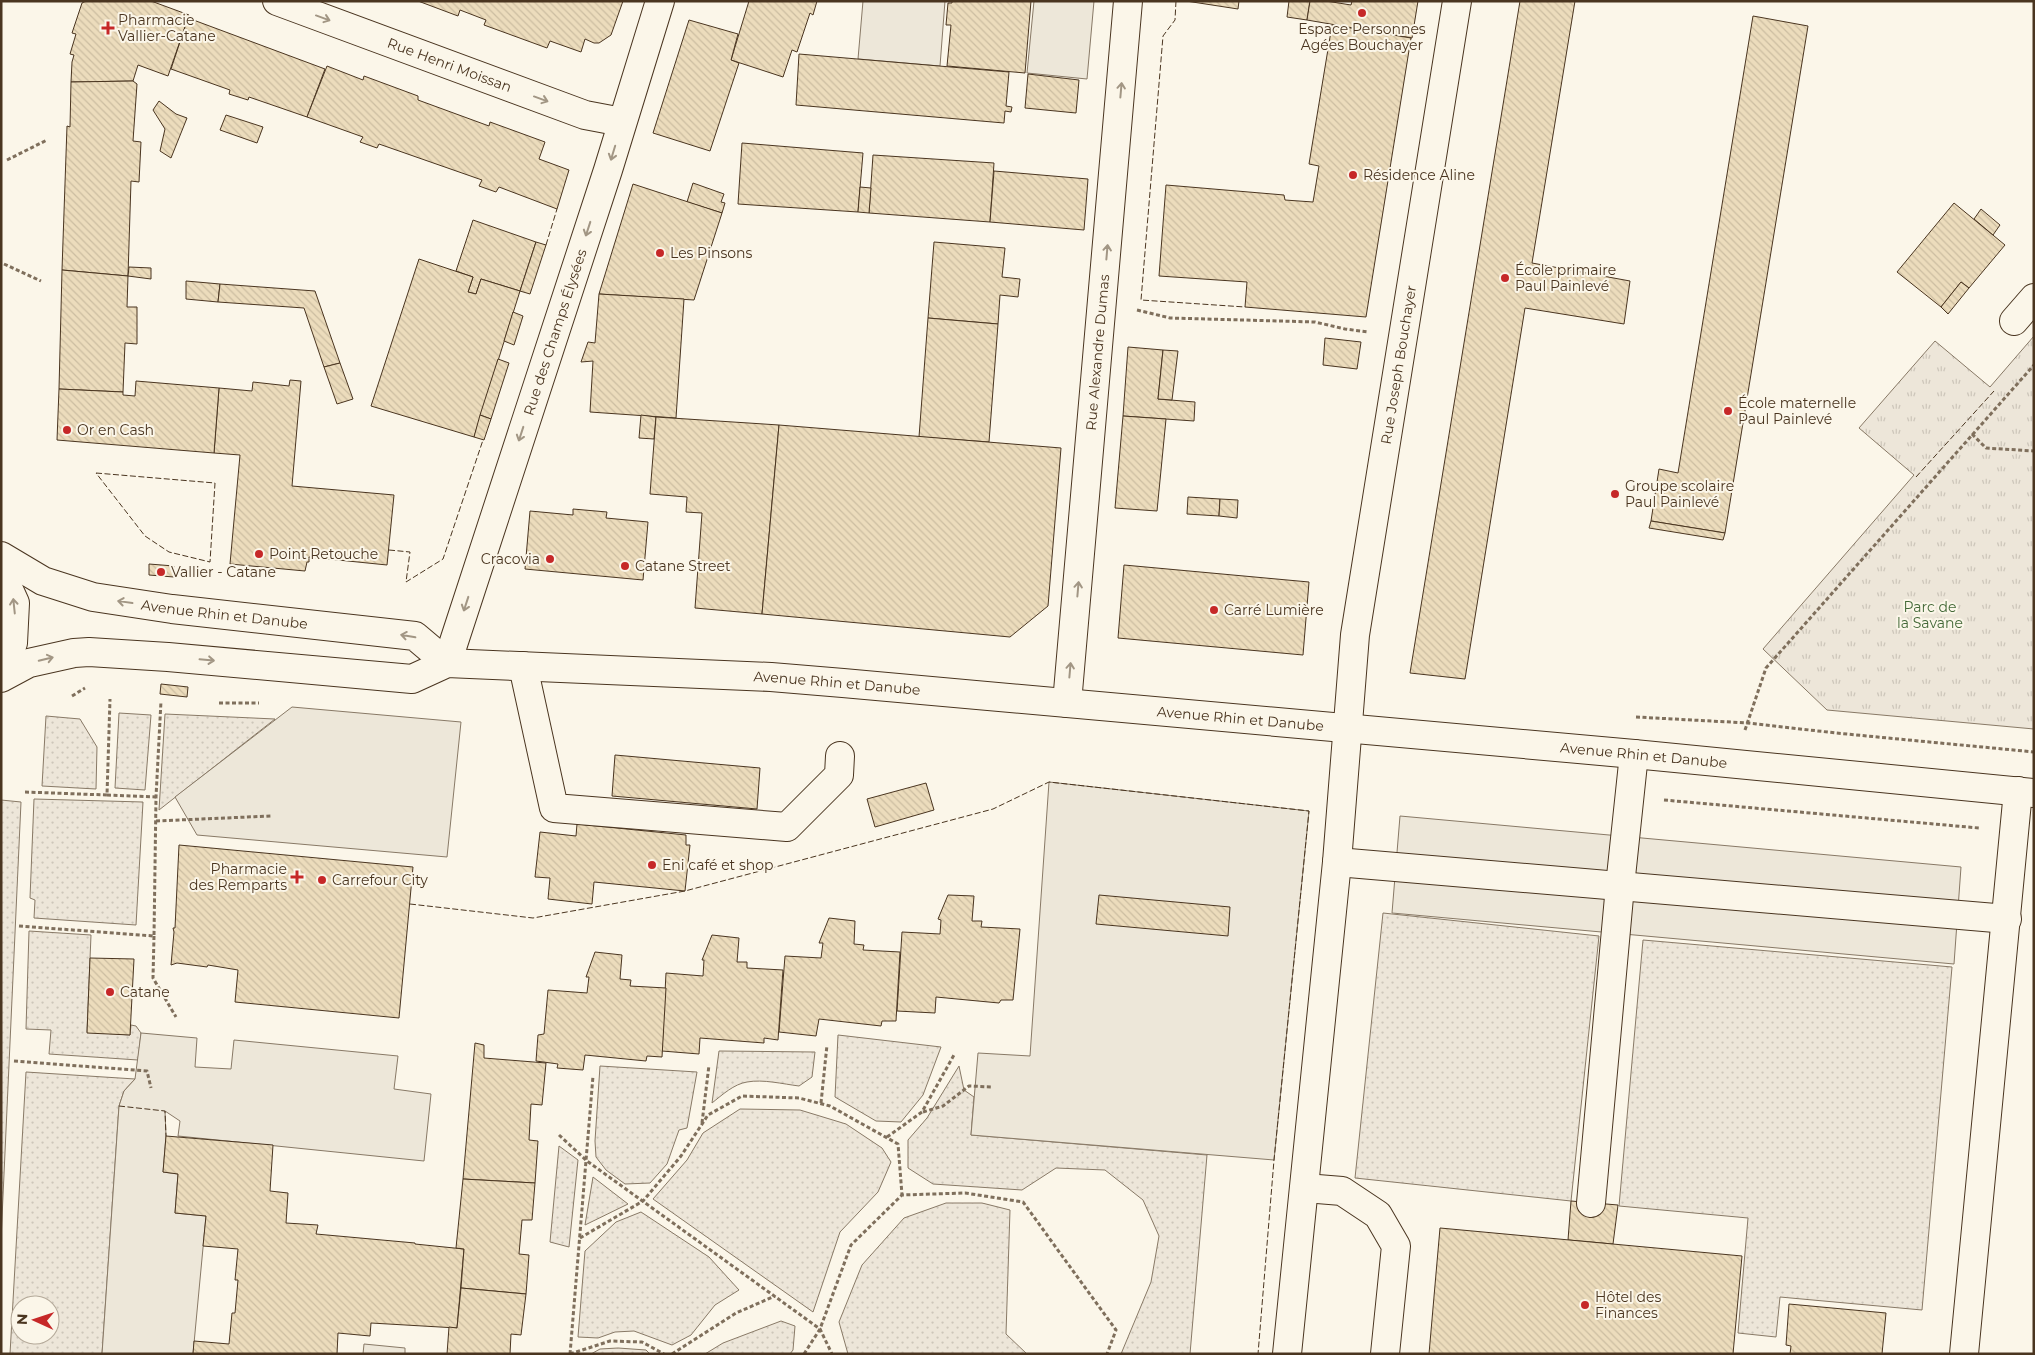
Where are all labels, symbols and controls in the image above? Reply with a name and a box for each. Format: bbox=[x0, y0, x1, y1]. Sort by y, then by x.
marker: Espace Personnes Agées Bouchayer bbox=[1356, 7, 1368, 19]
place label: Pharmacie Vallier-Catane bbox=[118, 11, 216, 45]
one-way arrow bbox=[315, 14, 330, 23]
place label: Espace Personnes Agées Bouchayer bbox=[1298, 20, 1426, 54]
marker: Pharmacie Vallier-Catane bbox=[102, 22, 114, 34]
street label: Rue Henri Moissan bbox=[385, 34, 514, 96]
one-way arrow bbox=[1116, 83, 1126, 99]
one-way arrow bbox=[533, 95, 548, 104]
one-way arrow bbox=[607, 144, 617, 160]
place label: Résidence Aline bbox=[1363, 166, 1475, 184]
marker: Résidence Aline bbox=[1347, 169, 1359, 181]
one-way arrow bbox=[583, 221, 592, 237]
place label: Les Pinsons bbox=[670, 244, 752, 262]
one-way arrow bbox=[1103, 245, 1112, 261]
street label: Rue des Champs Élysées bbox=[519, 247, 591, 418]
marker: Les Pinsons bbox=[654, 247, 666, 259]
place label: École primaire Paul Painlevé bbox=[1515, 261, 1616, 295]
marker: École primaire Paul Painlevé bbox=[1499, 272, 1511, 284]
street label: Rue Alexandre Dumas bbox=[1082, 273, 1113, 431]
street label: Rue Joseph Bouchayer bbox=[1377, 283, 1420, 446]
place label: École maternelle Paul Painlevé bbox=[1738, 394, 1856, 428]
marker: École maternelle Paul Painlevé bbox=[1722, 405, 1734, 417]
place label: Or en Cash bbox=[77, 421, 154, 439]
marker: Or en Cash bbox=[61, 424, 73, 436]
one-way arrow bbox=[516, 426, 526, 442]
place label: Groupe scolaire Paul Painlevé bbox=[1625, 477, 1734, 511]
marker: Groupe scolaire Paul Painlevé bbox=[1609, 488, 1621, 500]
place label: Point Retouche bbox=[269, 545, 378, 563]
marker: Point Retouche bbox=[253, 548, 265, 560]
place label: Cracovia bbox=[481, 550, 540, 568]
marker: Cracovia bbox=[544, 553, 556, 565]
place label: Catane Street bbox=[635, 557, 731, 575]
marker: Catane Street bbox=[619, 560, 631, 572]
place label: Vallier - Catane bbox=[171, 563, 276, 581]
marker: Vallier - Catane bbox=[155, 566, 167, 578]
one-way arrow bbox=[1073, 581, 1083, 597]
street label: Avenue Rhin et Danube bbox=[140, 595, 309, 633]
one-way arrow bbox=[461, 596, 470, 611]
one-way arrow bbox=[118, 597, 134, 607]
park label: Parc de la Savane bbox=[1897, 598, 1963, 632]
one-way arrow bbox=[9, 599, 19, 615]
place label: Carré Lumière bbox=[1224, 601, 1324, 619]
marker: Carré Lumière bbox=[1208, 604, 1220, 616]
one-way arrow bbox=[400, 630, 416, 640]
one-way arrow bbox=[37, 654, 53, 663]
one-way arrow bbox=[199, 656, 215, 665]
one-way arrow bbox=[1066, 663, 1075, 679]
street label: Avenue Rhin et Danube bbox=[753, 667, 921, 699]
street label: Avenue Rhin et Danube bbox=[1156, 702, 1325, 735]
street label: Avenue Rhin et Danube bbox=[1559, 738, 1728, 772]
place label: Eni café et shop bbox=[662, 856, 774, 874]
marker: Eni café et shop bbox=[646, 859, 658, 871]
place label: Pharmacie des Remparts bbox=[189, 860, 287, 894]
marker: Pharmacie des Remparts bbox=[291, 871, 303, 883]
place label: Carrefour City bbox=[332, 871, 428, 889]
marker: Carrefour City bbox=[316, 874, 328, 886]
place label: Catane bbox=[120, 983, 170, 1001]
marker: Catane bbox=[104, 986, 116, 998]
place label: Hôtel des Finances bbox=[1595, 1288, 1661, 1322]
north arrow bbox=[10, 1295, 60, 1345]
marker: Hôtel des Finances bbox=[1579, 1299, 1591, 1311]
text: N bbox=[13, 1313, 31, 1325]

